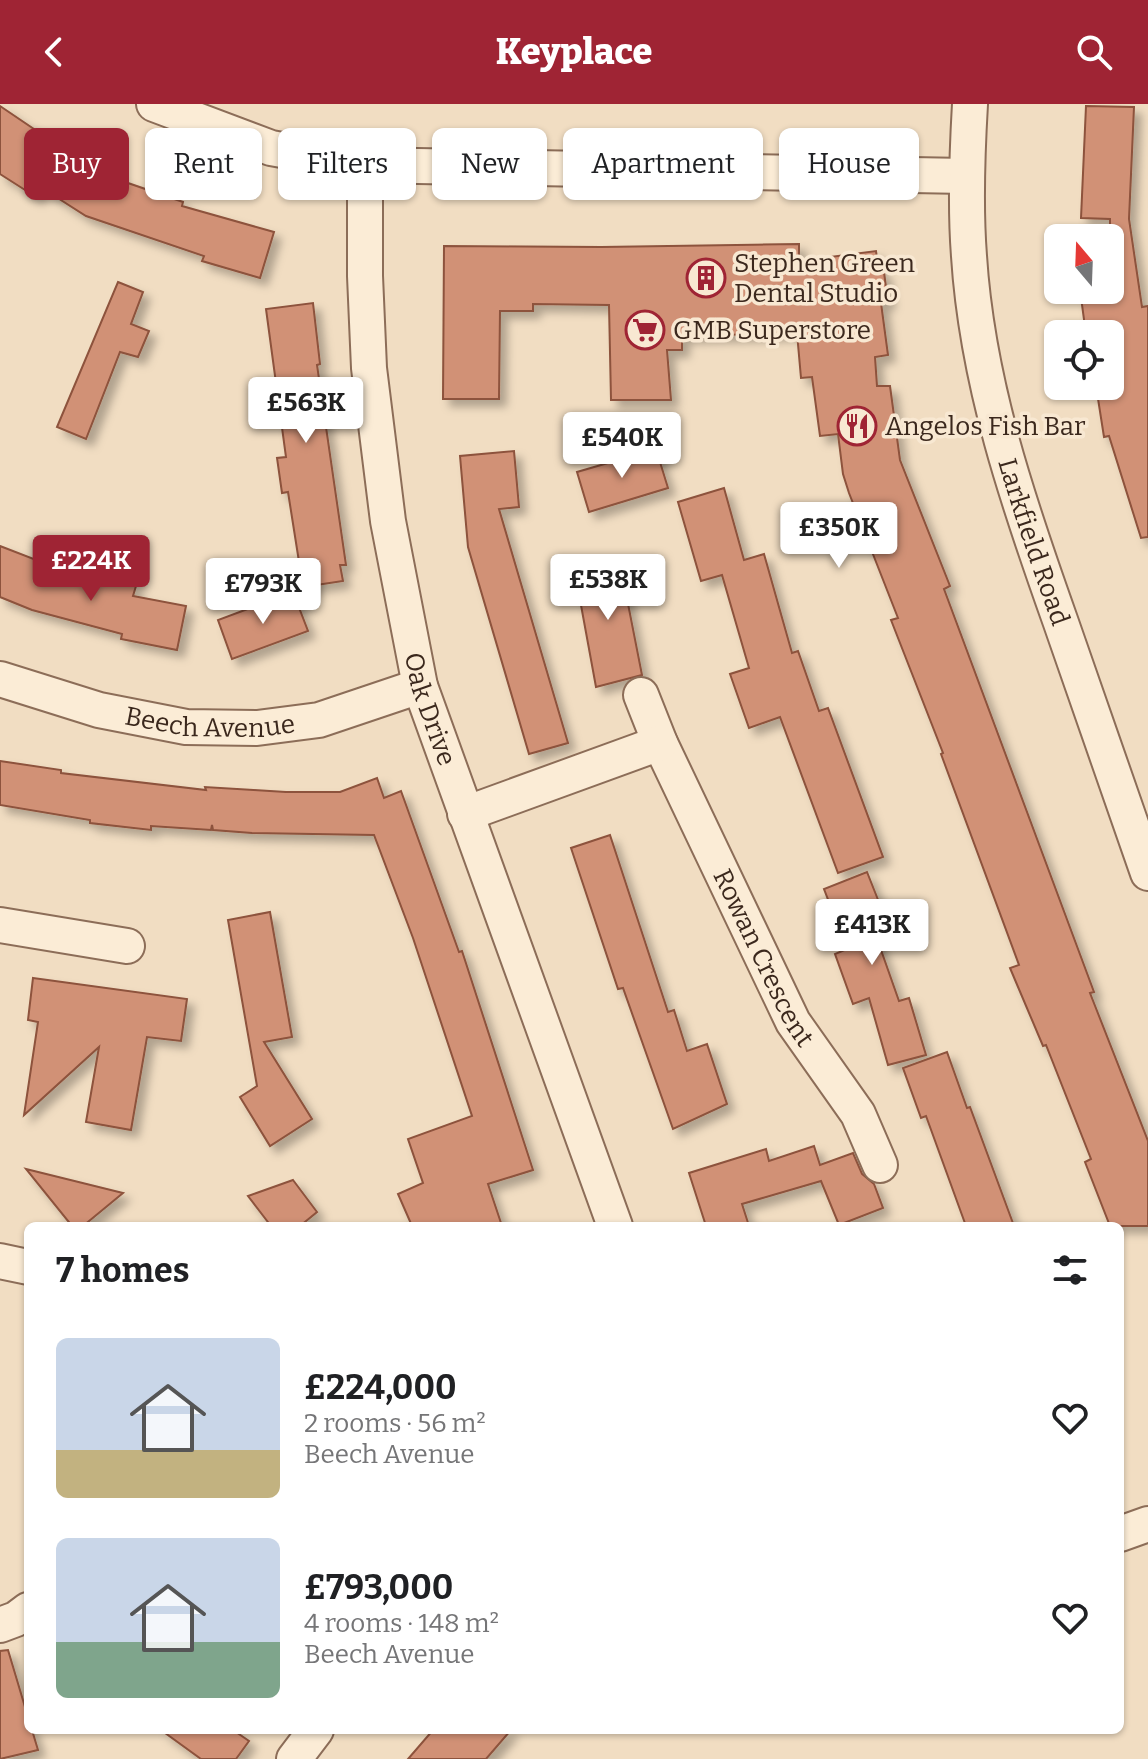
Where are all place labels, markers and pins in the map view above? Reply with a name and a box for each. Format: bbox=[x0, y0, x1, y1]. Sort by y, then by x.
place label: Stephen Green Dental Studio bbox=[734, 248, 916, 309]
building icon: Stephen Green Dental Studio bbox=[685, 257, 727, 299]
supermarket icon: GMB Superstore bbox=[624, 309, 666, 351]
place label: GMB Superstore bbox=[673, 315, 871, 346]
pin: £563K bbox=[250, 377, 362, 445]
restaurant icon: Angelos Fish Bar bbox=[836, 405, 878, 447]
place label: Angelos Fish Bar bbox=[885, 411, 1086, 442]
pin: £540K bbox=[566, 412, 678, 480]
pin: £350K bbox=[783, 502, 895, 570]
pin: £224K bbox=[35, 535, 147, 603]
pin: £538K bbox=[552, 554, 664, 622]
pin: £793K bbox=[207, 558, 319, 626]
pin: £413K bbox=[816, 899, 928, 967]

